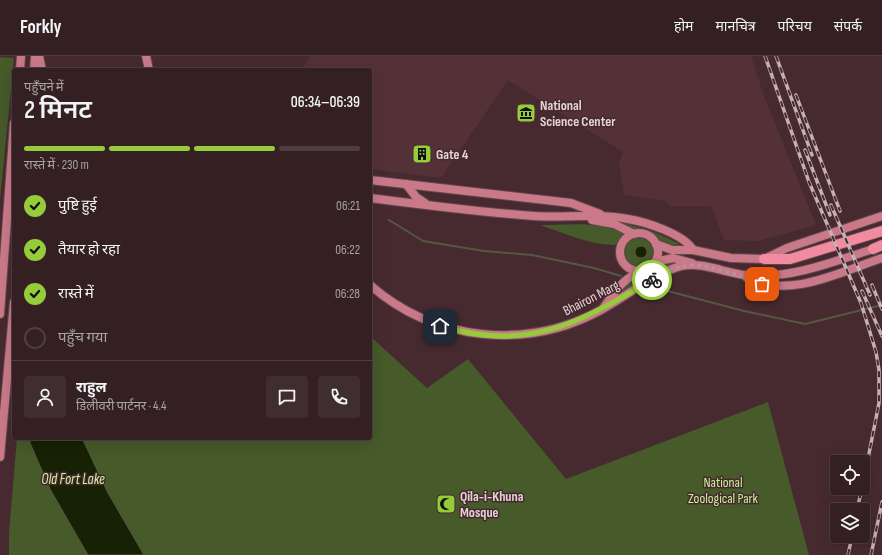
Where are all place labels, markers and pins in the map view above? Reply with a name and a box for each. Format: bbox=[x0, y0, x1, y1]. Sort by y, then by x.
place label: National Science Center bbox=[540, 97, 616, 130]
museum icon: National Science Center bbox=[515, 102, 537, 124]
building icon: Gate 4 bbox=[411, 143, 433, 165]
place label: Gate 4 bbox=[436, 146, 469, 163]
pin bbox=[745, 267, 779, 301]
pin bbox=[423, 309, 457, 343]
place label: Qila-i-Khuna Mosque bbox=[460, 488, 524, 521]
mosque icon: Qila-i-Khuna Mosque bbox=[435, 493, 457, 515]

